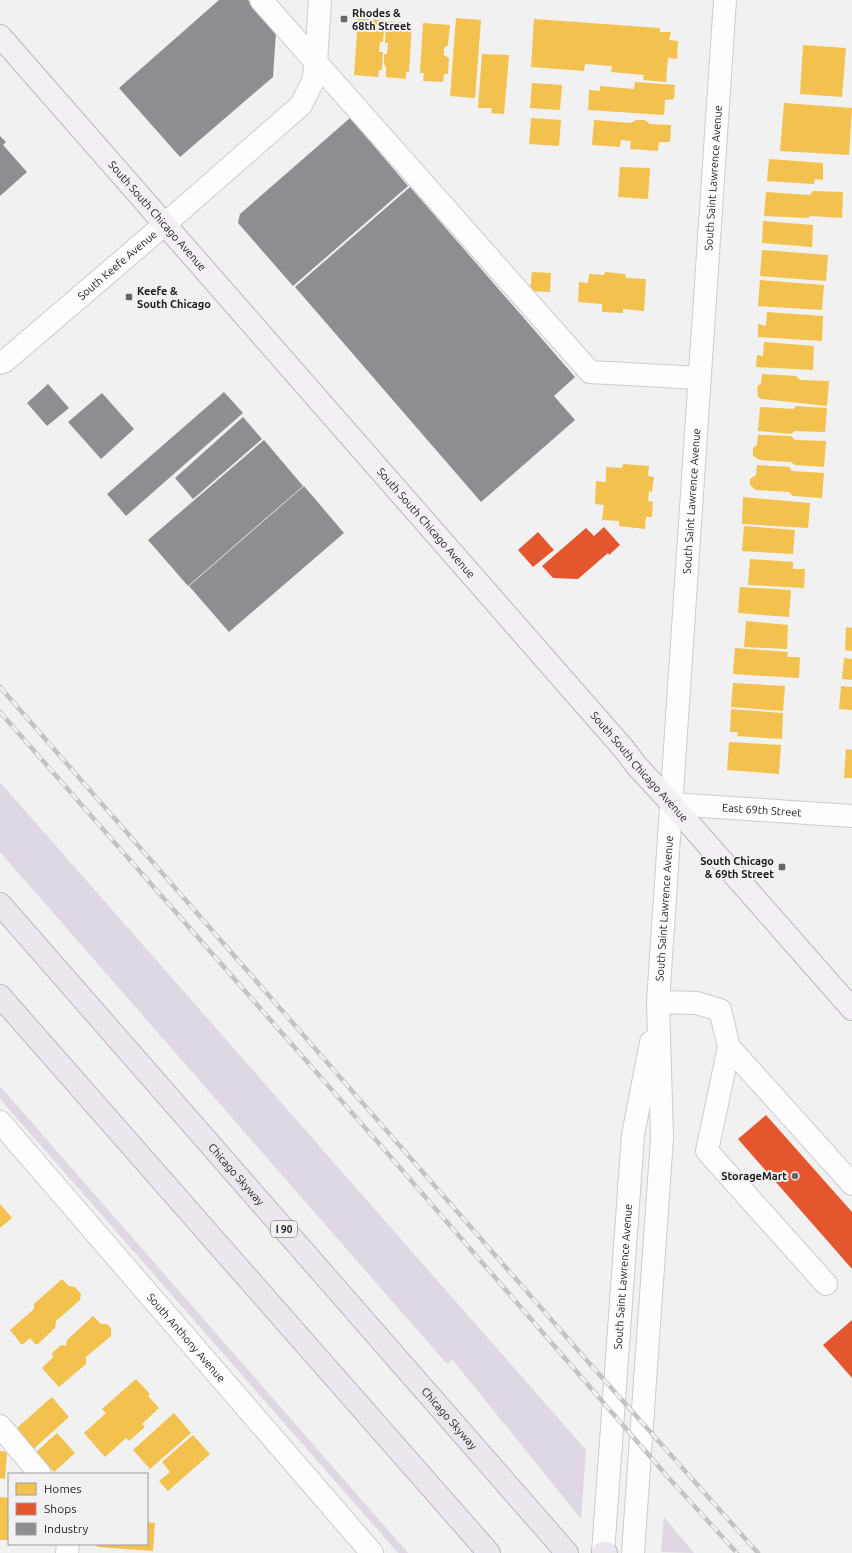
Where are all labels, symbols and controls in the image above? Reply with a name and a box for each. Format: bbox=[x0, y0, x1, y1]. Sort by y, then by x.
place label: Rhodes & 68th Street bbox=[352, 7, 411, 32]
marker: Rhodes & 68th Street bbox=[339, 14, 349, 24]
street label: South Saint Lawrence Avenue bbox=[702, 105, 724, 251]
street label: South South Chicago Avenue bbox=[106, 158, 209, 273]
street label: South Keefe Avenue bbox=[75, 228, 159, 302]
place label: Keefe & South Chicago bbox=[137, 285, 211, 310]
marker: Keefe & South Chicago bbox=[124, 292, 134, 302]
street label: South Saint Lawrence Avenue bbox=[681, 428, 702, 574]
street label: South South Chicago Avenue bbox=[375, 465, 477, 580]
street label: South South Chicago Avenue bbox=[588, 709, 691, 824]
street label: East 69th Street bbox=[722, 801, 803, 819]
street label: South Saint Lawrence Avenue bbox=[653, 835, 675, 982]
place label: South Chicago & 69th Street bbox=[700, 855, 774, 880]
marker: South Chicago & 69th Street bbox=[777, 862, 787, 872]
street label: Chicago Skyway bbox=[206, 1141, 267, 1208]
place label: StorageMart bbox=[721, 1170, 787, 1182]
marker: StorageMart bbox=[790, 1171, 800, 1181]
street label: South Saint Lawrence Avenue bbox=[612, 1203, 634, 1350]
road number: I 90 bbox=[271, 1221, 297, 1237]
street label: South Anthony Avenue bbox=[145, 1291, 228, 1385]
street label: Chicago Skyway bbox=[419, 1385, 480, 1452]
legend bbox=[8, 1473, 148, 1545]
text: Homes bbox=[44, 1482, 82, 1495]
text: Shops bbox=[44, 1502, 76, 1515]
text: Industry bbox=[44, 1522, 89, 1535]

